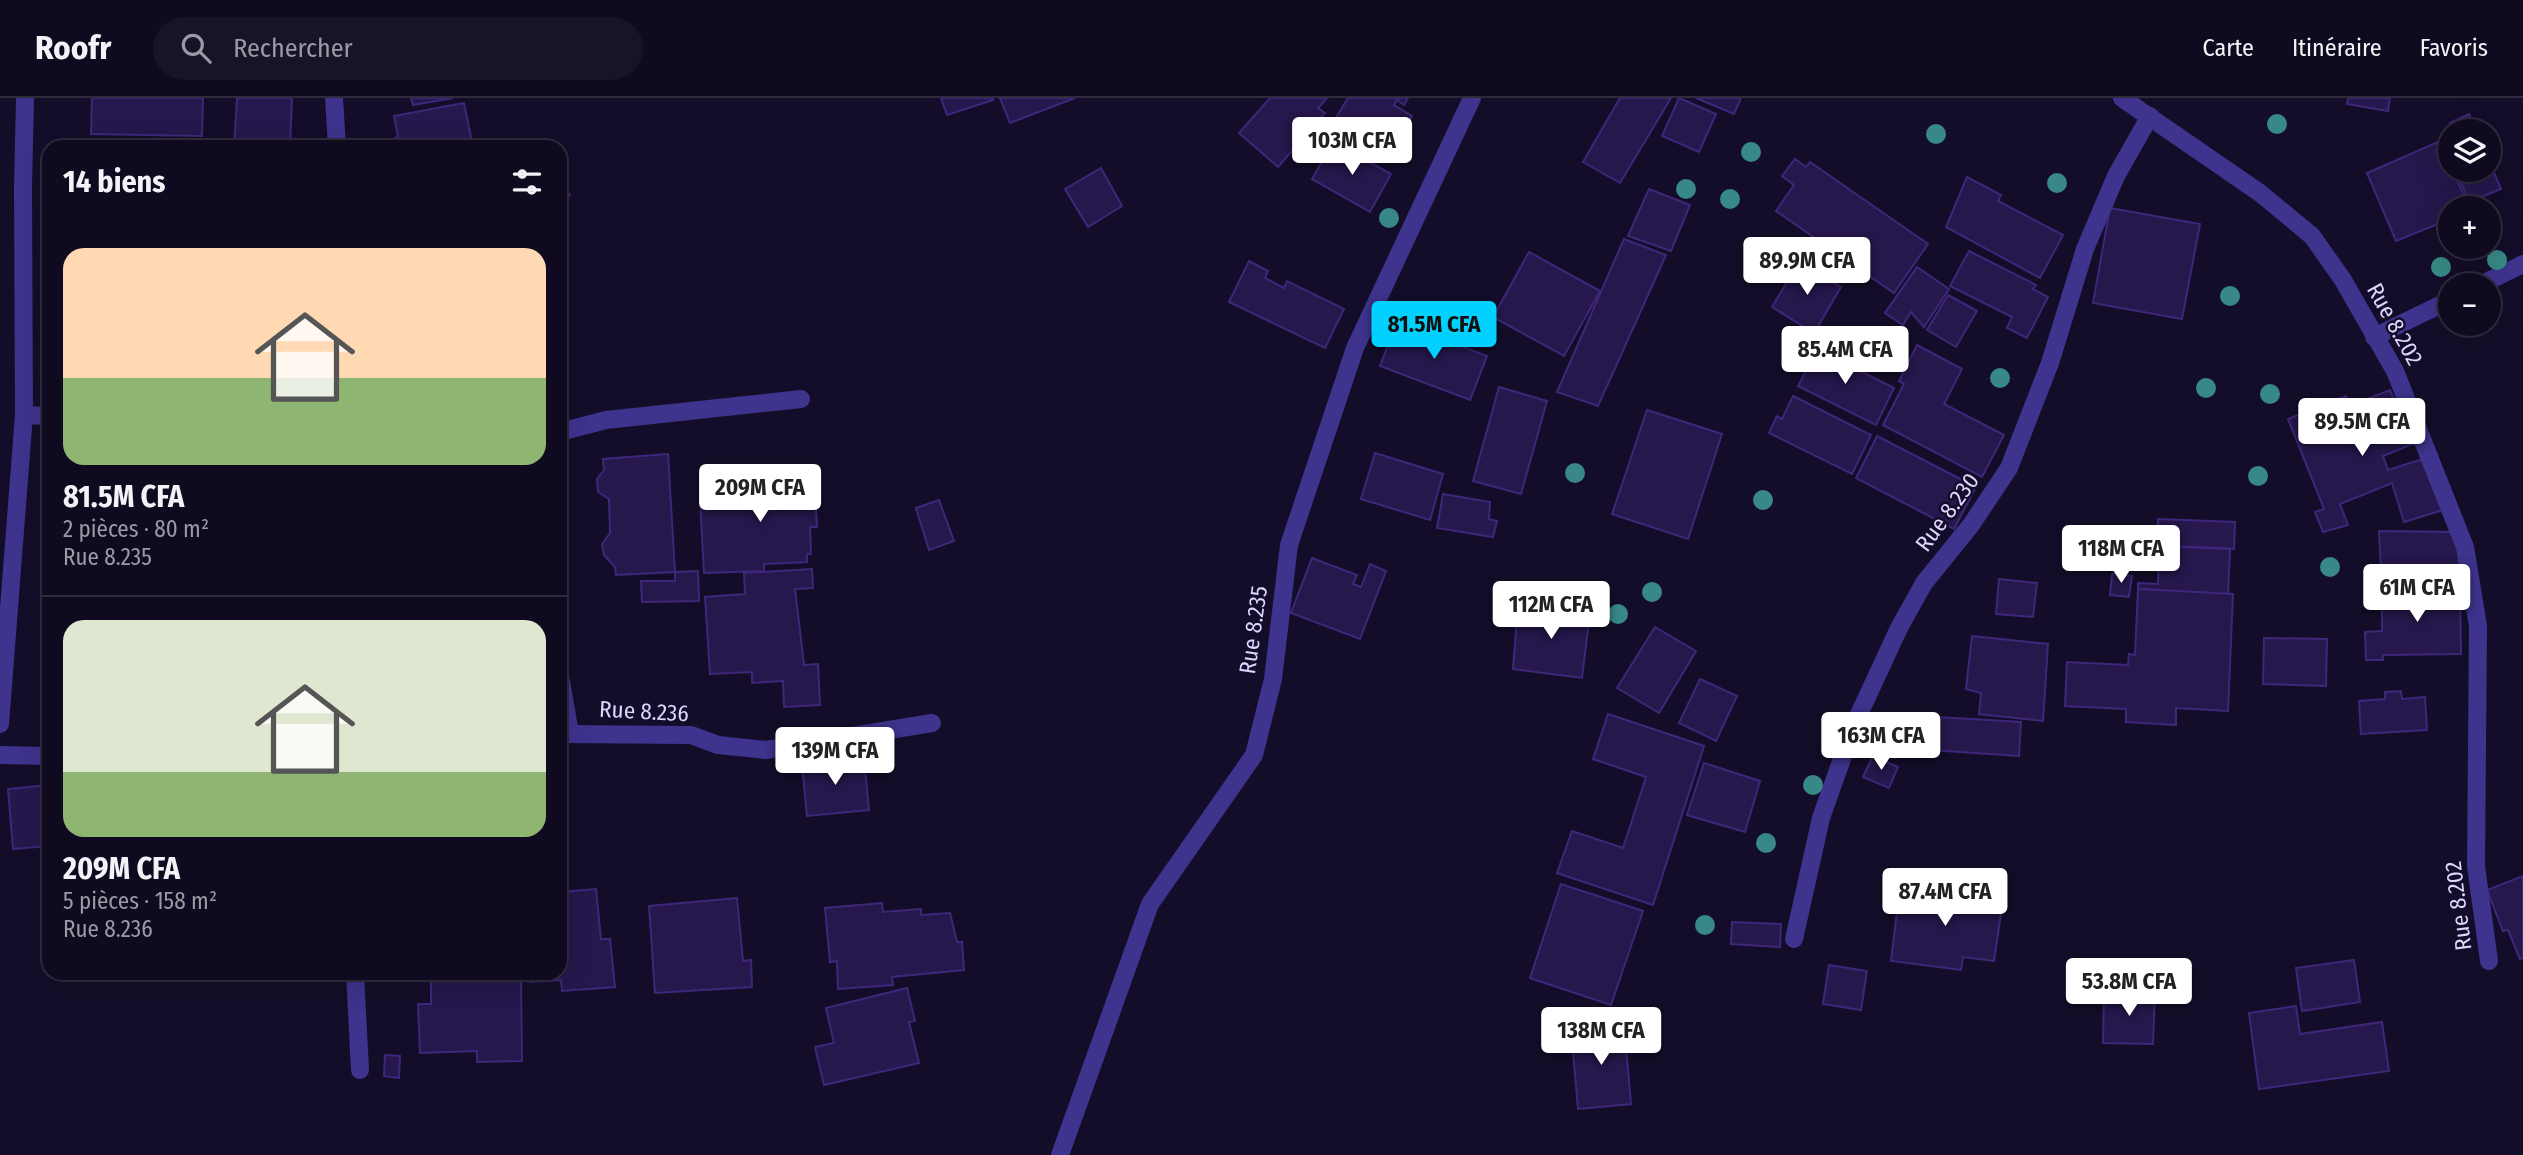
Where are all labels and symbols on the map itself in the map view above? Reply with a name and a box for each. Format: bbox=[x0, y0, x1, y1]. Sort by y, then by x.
pin: 103M CFA bbox=[1280, 118, 1424, 177]
pin: 89.9M CFA bbox=[1727, 238, 1887, 297]
street label: Rue 8.202 bbox=[2361, 278, 2429, 370]
pin: 81.5M CFA bbox=[1354, 302, 1514, 361]
pin: 85.4M CFA bbox=[1765, 327, 1925, 386]
pin: 89.5M CFA bbox=[2282, 398, 2442, 458]
pin: 209M CFA bbox=[688, 464, 832, 524]
street label: Rue 8.230 bbox=[1909, 467, 1985, 557]
pin: 118M CFA bbox=[2049, 526, 2193, 585]
pin: 61M CFA bbox=[2352, 564, 2482, 624]
pin: 112M CFA bbox=[1479, 582, 1623, 641]
street label: Rue 8.235 bbox=[1233, 584, 1273, 676]
street label: Rue 8.236 bbox=[599, 695, 689, 727]
pin: 163M CFA bbox=[1809, 712, 1953, 772]
pin: 139M CFA bbox=[763, 728, 907, 787]
street label: Rue 8.202 bbox=[2439, 860, 2477, 952]
pin: 87.4M CFA bbox=[1865, 868, 2025, 928]
pin: 53.8M CFA bbox=[2049, 958, 2209, 1018]
pin: 138M CFA bbox=[1529, 1007, 1673, 1067]

